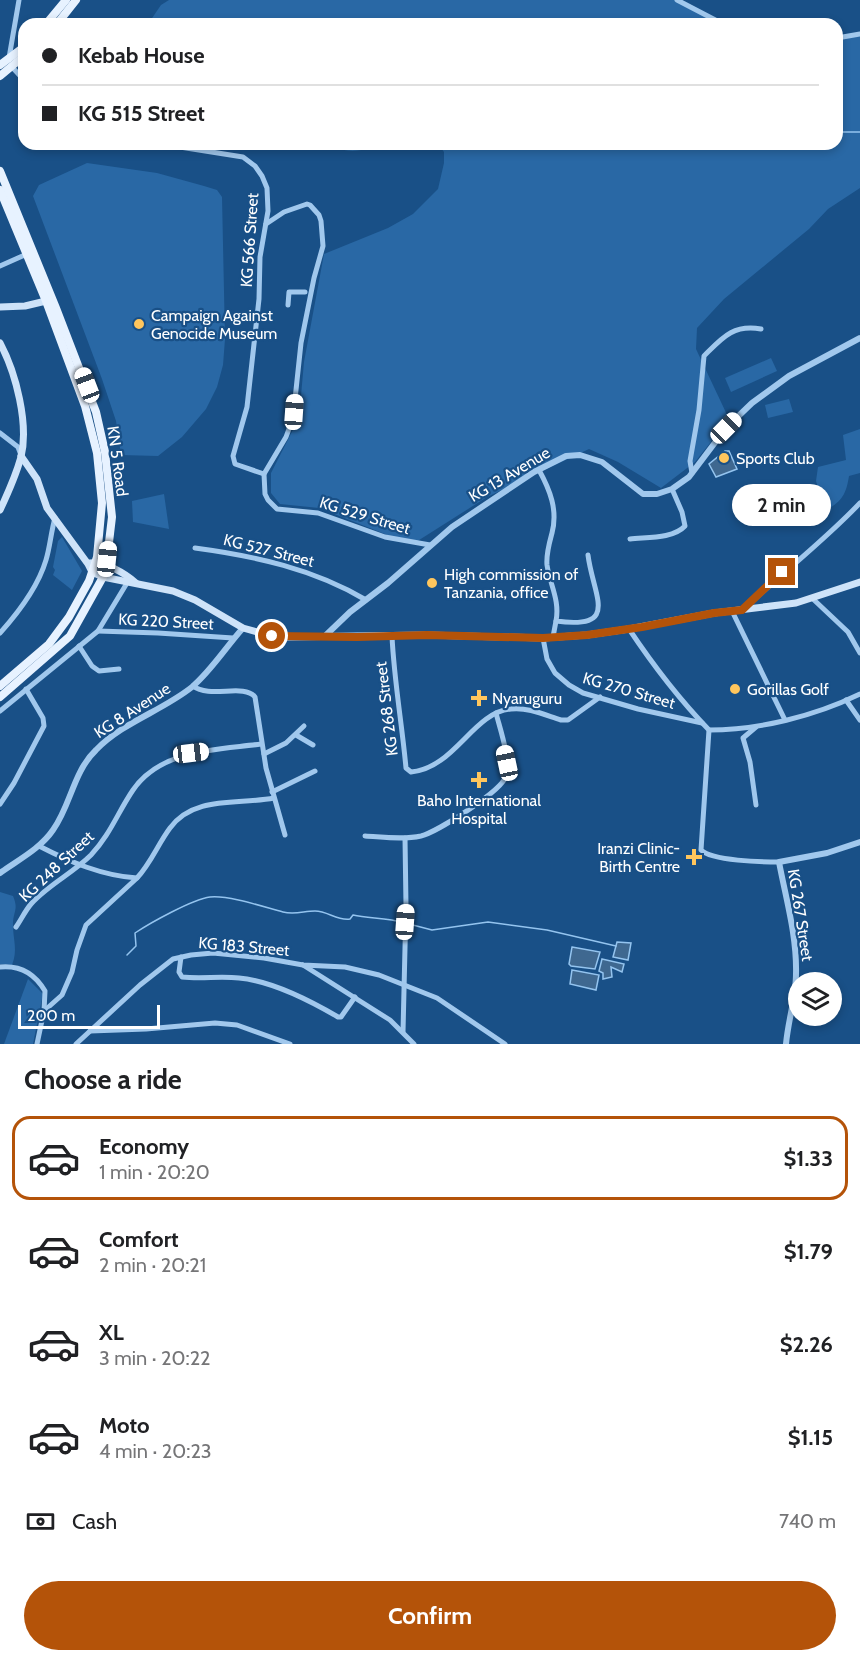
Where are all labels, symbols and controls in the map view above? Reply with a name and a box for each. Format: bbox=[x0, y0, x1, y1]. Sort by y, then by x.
text: Kebab House bbox=[78, 42, 204, 69]
text: KG 515 Street bbox=[78, 100, 205, 127]
street label: KG 566 Street bbox=[237, 192, 262, 288]
place label: Campaign Against Genocide Museum bbox=[151, 306, 277, 343]
marker: Campaign Against Genocide Museum bbox=[132, 317, 146, 331]
car bbox=[72, 365, 102, 405]
car bbox=[284, 393, 304, 431]
car bbox=[707, 409, 745, 447]
street label: KN 5 Road bbox=[103, 425, 132, 497]
street label: KG 13 Avenue bbox=[465, 443, 553, 506]
place label: Sports Club bbox=[736, 449, 815, 468]
marker: Sports Club bbox=[717, 451, 731, 465]
callout: 2 min bbox=[732, 485, 832, 527]
street label: KG 529 Street bbox=[317, 493, 413, 538]
text: 2 min bbox=[757, 493, 806, 517]
street label: KG 527 Street bbox=[222, 530, 317, 571]
car bbox=[96, 540, 118, 578]
route end bbox=[768, 558, 795, 585]
place label: High commission of Tanzania, office bbox=[444, 565, 579, 602]
marker: High commission of Tanzania, office bbox=[425, 576, 439, 590]
street label: KG 220 Street bbox=[118, 610, 215, 634]
route start bbox=[258, 622, 285, 649]
street label: KG 268 Street bbox=[371, 660, 402, 757]
street label: KG 270 Street bbox=[581, 668, 678, 713]
street label: KG 8 Avenue bbox=[91, 679, 174, 742]
place label: Gorillas Golf bbox=[747, 680, 830, 699]
marker: Gorillas Golf bbox=[728, 682, 742, 696]
marker: Nyaruguru bbox=[470, 689, 488, 707]
place label: Nyaruguru bbox=[492, 689, 562, 708]
car bbox=[172, 742, 210, 764]
car bbox=[494, 744, 520, 782]
marker: Baho International Hospital bbox=[470, 771, 488, 789]
place label: Baho International Hospital bbox=[417, 791, 541, 828]
street label: KG 248 Street bbox=[15, 827, 98, 906]
place label: Iranzi Clinic- Birth Centre bbox=[597, 839, 680, 876]
marker: Iranzi Clinic- Birth Centre bbox=[685, 848, 703, 866]
street label: KG 267 Street bbox=[784, 868, 817, 963]
car bbox=[395, 903, 415, 941]
street label: KG 183 Street bbox=[198, 933, 291, 960]
map controls bbox=[788, 972, 842, 1026]
button: layers bbox=[788, 972, 842, 1026]
scale bar bbox=[18, 1002, 160, 1030]
text: 200 m bbox=[27, 1006, 75, 1025]
text: Choose a ride bbox=[24, 1063, 182, 1096]
icon: car bbox=[27, 1131, 81, 1185]
text: Economy bbox=[99, 1133, 189, 1160]
text: $1.33 bbox=[784, 1145, 833, 1172]
text: 1 min · 20:20 bbox=[99, 1160, 210, 1184]
icon: car bbox=[27, 1224, 81, 1278]
text: Comfort bbox=[99, 1226, 178, 1253]
text: $1.79 bbox=[784, 1238, 833, 1265]
text: 2 min · 20:21 bbox=[99, 1253, 206, 1277]
icon: car bbox=[27, 1317, 81, 1371]
text: XL bbox=[99, 1319, 124, 1346]
text: $2.26 bbox=[780, 1331, 833, 1358]
text: 3 min · 20:22 bbox=[99, 1346, 211, 1370]
icon: car bbox=[27, 1410, 81, 1464]
text: Moto bbox=[99, 1412, 150, 1439]
text: $1.15 bbox=[788, 1424, 833, 1451]
text: 4 min · 20:23 bbox=[99, 1439, 212, 1463]
icon: cash bbox=[24, 1505, 57, 1538]
text: Cash bbox=[72, 1508, 117, 1535]
text: 740 m bbox=[779, 1509, 836, 1533]
button: Confirm bbox=[24, 1581, 836, 1650]

